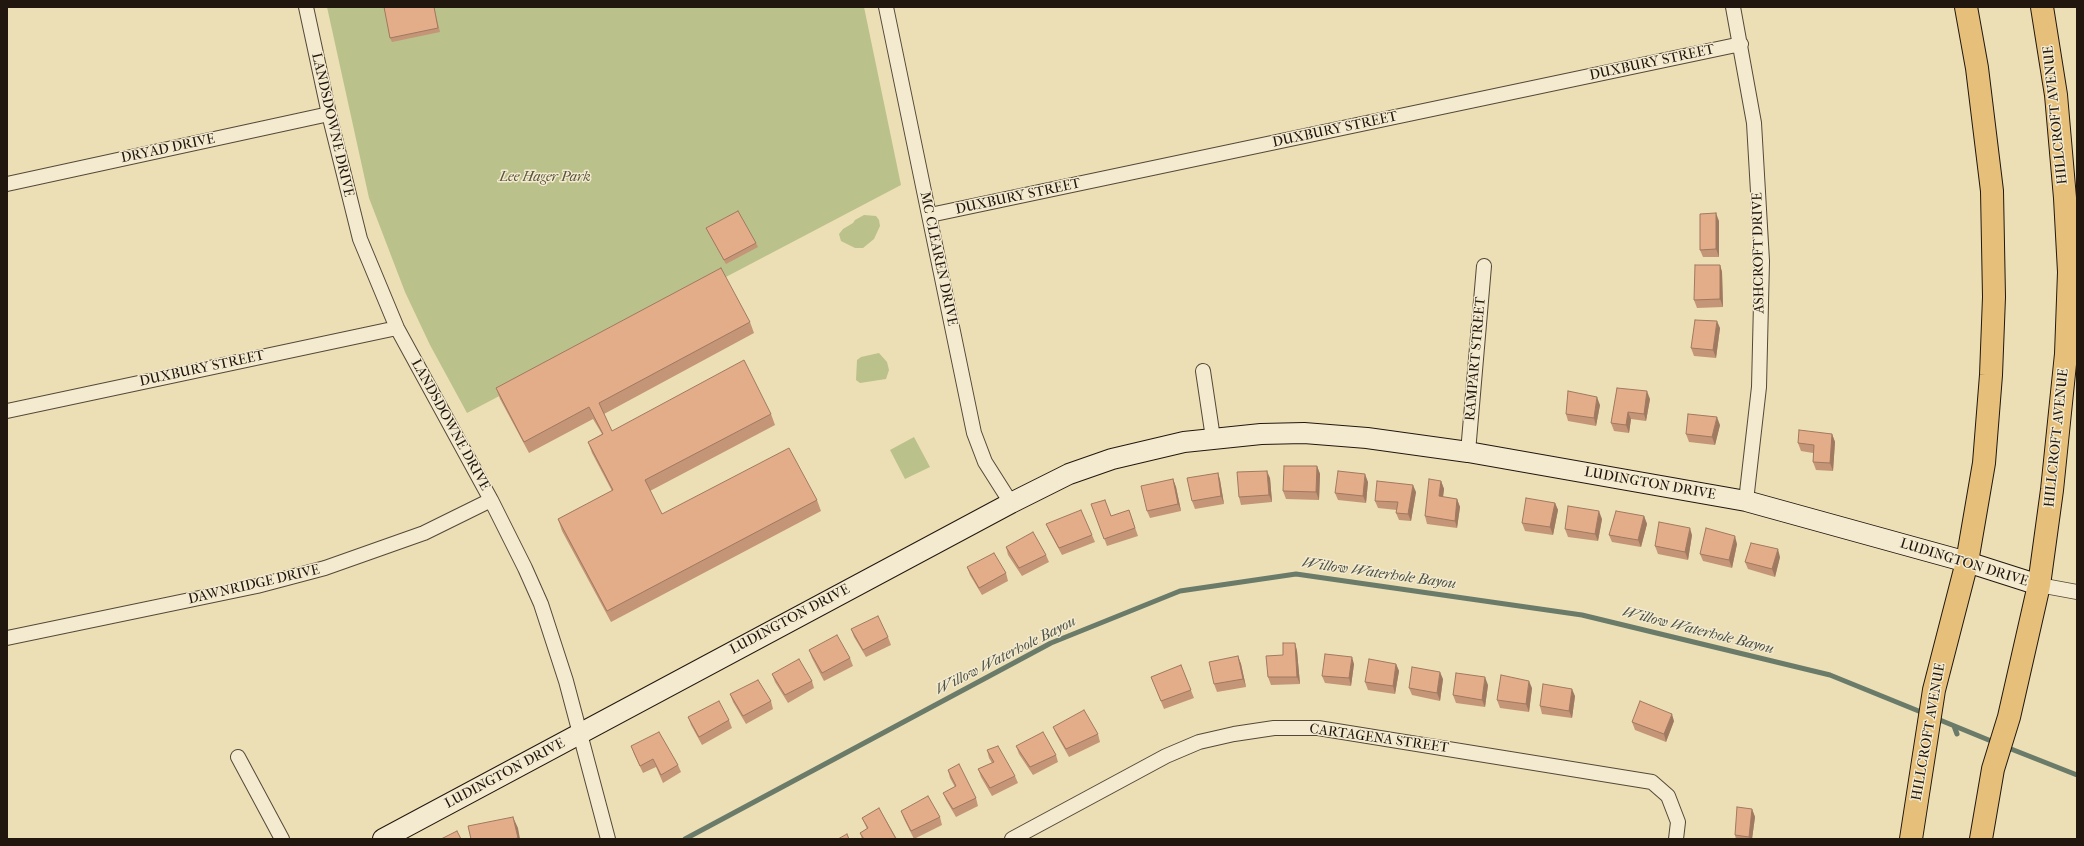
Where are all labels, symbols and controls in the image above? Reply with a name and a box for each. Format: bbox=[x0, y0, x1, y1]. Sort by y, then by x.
street label: DUXBURY STREET bbox=[1588, 42, 1716, 84]
street label: HILLCROFT AVENUE bbox=[2040, 45, 2072, 185]
street label: LANDSDOWNE DRIVE bbox=[307, 51, 357, 199]
street label: DUXBURY STREET bbox=[1271, 109, 1399, 151]
street label: DRYAD DRIVE bbox=[119, 131, 217, 167]
park label: Lee Hager Park bbox=[499, 170, 591, 186]
street label: DUXBURY STREET bbox=[954, 176, 1082, 218]
street label: MC CLEAREN DRIVE bbox=[916, 190, 960, 328]
street label: ASHCROFT DRIVE bbox=[1750, 192, 1768, 314]
street label: RAMPART STREET bbox=[1462, 296, 1490, 422]
street label: DUXBURY STREET bbox=[138, 348, 266, 390]
street label: LANDSDOWNE DRIVE bbox=[407, 356, 493, 494]
street label: HILLCROFT AVENUE bbox=[2041, 368, 2073, 508]
street label: LUDINGTON DRIVE bbox=[1583, 464, 1717, 504]
street label: LUDINGTON DRIVE bbox=[1898, 535, 2030, 591]
water label: Willow Waterhole Bayou bbox=[1301, 554, 1457, 594]
street label: DAWNRIDGE DRIVE bbox=[187, 562, 321, 608]
street label: LUDINGTON DRIVE bbox=[727, 581, 853, 659]
water label: Willow Waterhole Bayou bbox=[1620, 603, 1776, 659]
water label: Willow Waterhole Bayou bbox=[933, 613, 1079, 699]
street label: HILLCROFT AVENUE bbox=[1909, 662, 1949, 802]
street label: CARTAGENA STREET bbox=[1308, 721, 1450, 757]
street label: LUDINGTON DRIVE bbox=[442, 735, 568, 813]

